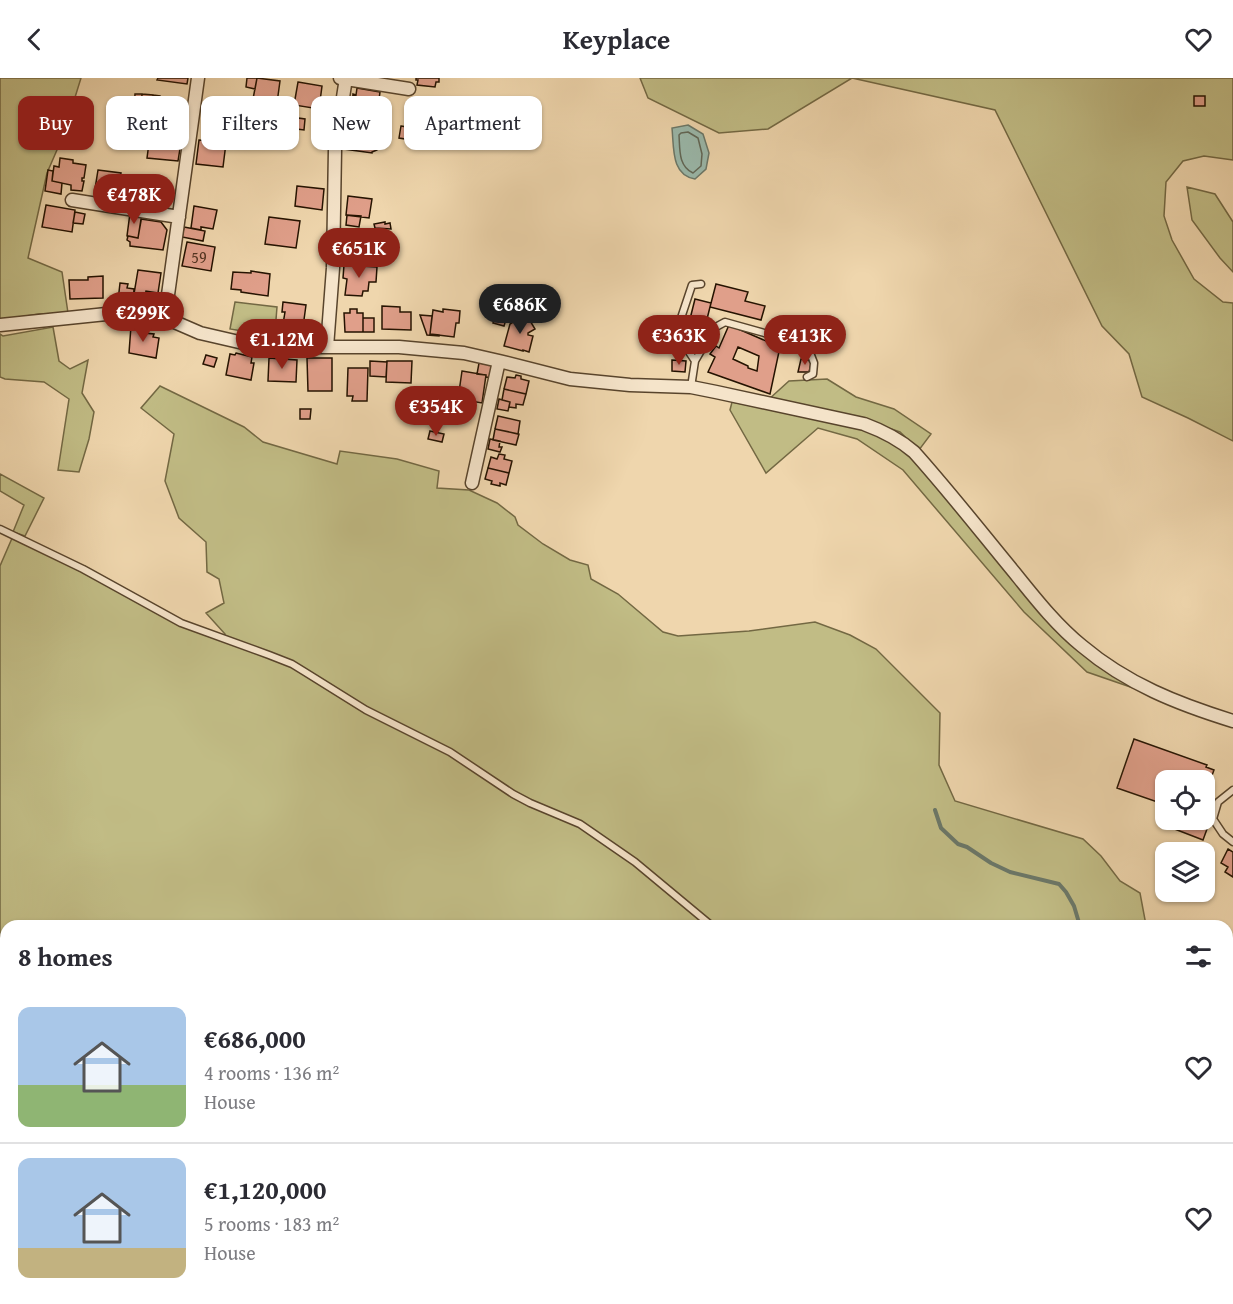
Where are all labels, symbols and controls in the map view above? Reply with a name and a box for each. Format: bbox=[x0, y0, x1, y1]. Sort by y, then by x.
text: Keyplace bbox=[563, 19, 670, 59]
icon: back bbox=[18, 23, 51, 56]
icon: heart bbox=[1182, 23, 1215, 56]
chip: Buy bbox=[18, 96, 94, 150]
chip: Rent bbox=[106, 96, 189, 150]
chip: Filters bbox=[201, 96, 299, 150]
chip: New bbox=[311, 96, 392, 150]
chip: Apartment bbox=[404, 96, 542, 150]
pin: €478K bbox=[92, 174, 176, 225]
text: €478K bbox=[107, 179, 161, 208]
pin: €651K bbox=[317, 228, 401, 279]
text: €651K bbox=[332, 233, 386, 262]
house number: 59 bbox=[191, 245, 207, 269]
pin: €686K bbox=[478, 284, 562, 335]
text: €686K bbox=[493, 289, 547, 318]
pin: €299K bbox=[101, 292, 185, 343]
text: €299K bbox=[116, 297, 170, 326]
pin: €363K bbox=[637, 315, 721, 366]
pin: €413K bbox=[763, 315, 847, 366]
pin: €1.12M bbox=[233, 319, 331, 370]
text: €363K bbox=[652, 320, 706, 349]
text: €413K bbox=[778, 320, 832, 349]
text: €1.12M bbox=[250, 324, 314, 353]
pin: €354K bbox=[394, 386, 478, 437]
text: €354K bbox=[409, 391, 463, 420]
map controls bbox=[1155, 770, 1215, 902]
button: locate bbox=[1155, 770, 1215, 830]
button: layers bbox=[1155, 842, 1215, 902]
text: 8 homes bbox=[18, 937, 113, 976]
icon: filters bbox=[1182, 940, 1215, 973]
text: €686,000 bbox=[204, 1019, 306, 1058]
icon: home bbox=[66, 1031, 138, 1103]
icon: heart bbox=[1182, 1051, 1215, 1084]
text: 4 rooms · 136 m² bbox=[204, 1058, 339, 1087]
text: House bbox=[204, 1087, 256, 1116]
text: €1,120,000 bbox=[204, 1170, 326, 1209]
icon: home bbox=[66, 1182, 138, 1254]
icon: heart bbox=[1182, 1202, 1215, 1235]
text: 5 rooms · 183 m² bbox=[204, 1209, 339, 1238]
text: House bbox=[204, 1238, 256, 1267]

